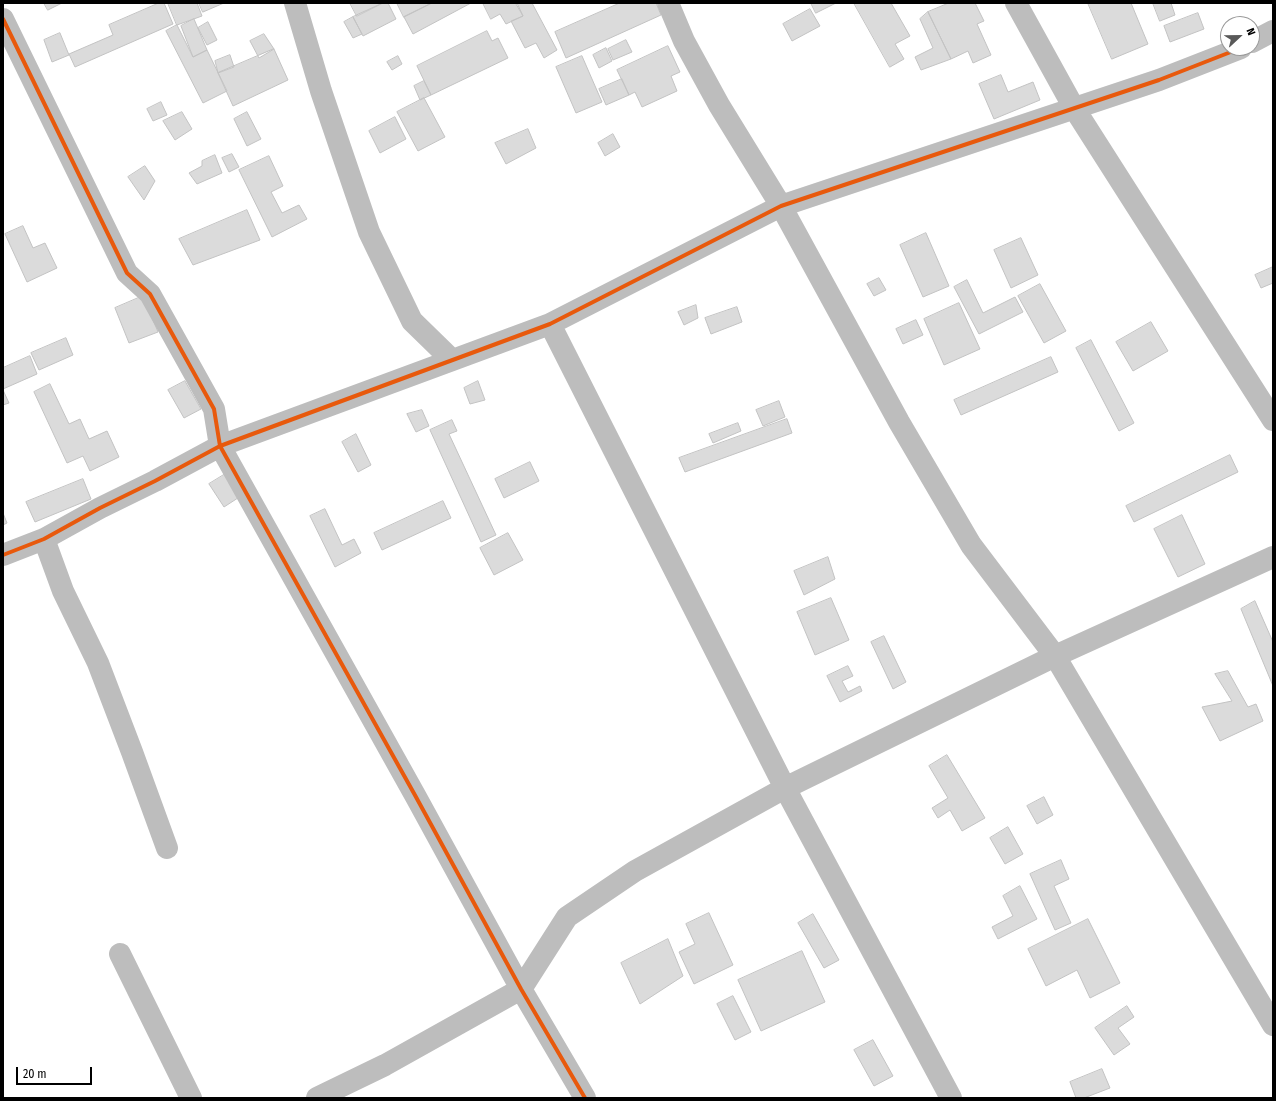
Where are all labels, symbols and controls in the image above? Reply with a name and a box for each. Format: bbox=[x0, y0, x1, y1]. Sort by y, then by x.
north arrow bbox=[1220, 16, 1260, 56]
text: N bbox=[1243, 26, 1258, 37]
scale bar bbox=[18, 1059, 94, 1085]
text: 20 m bbox=[23, 1067, 47, 1081]

